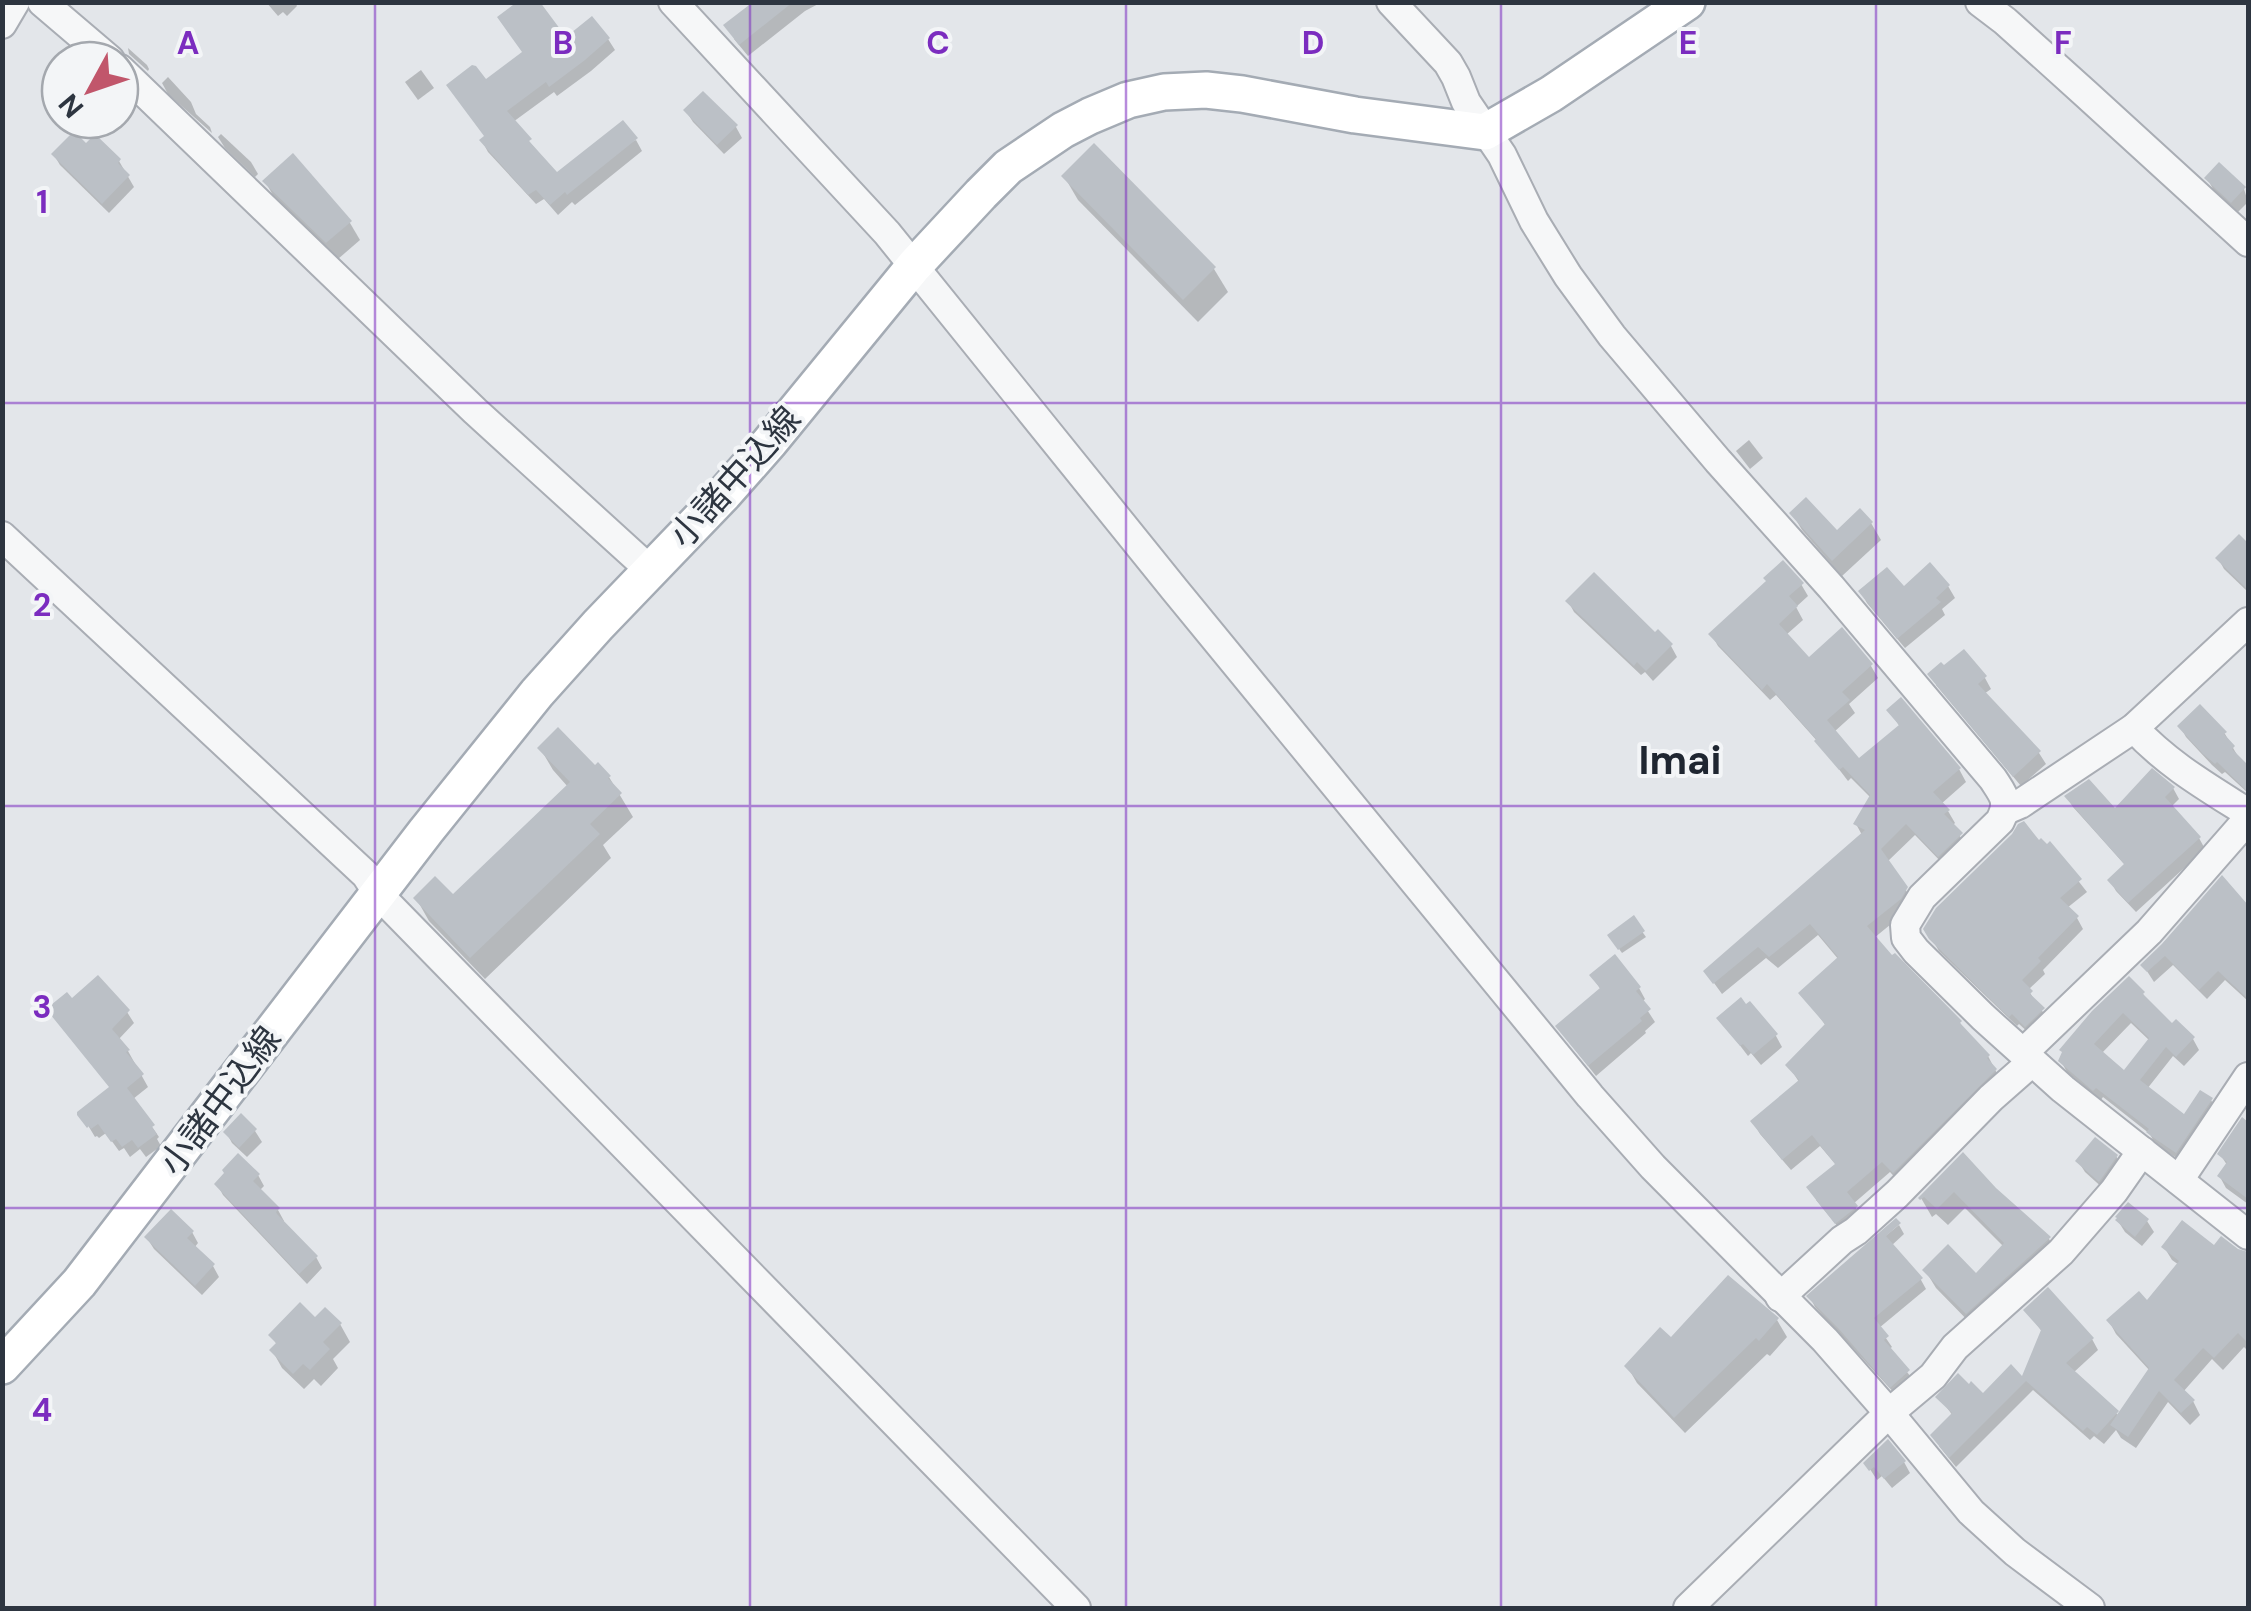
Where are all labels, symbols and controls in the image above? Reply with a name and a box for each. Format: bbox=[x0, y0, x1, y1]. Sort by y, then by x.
text: A bbox=[177, 22, 199, 64]
text: B bbox=[553, 22, 573, 64]
text: C bbox=[926, 22, 950, 64]
text: D bbox=[1302, 22, 1324, 64]
text: E bbox=[1679, 22, 1697, 64]
text: F bbox=[2054, 22, 2072, 64]
north arrow bbox=[40, 40, 140, 140]
text: N bbox=[50, 86, 92, 125]
text: 1 bbox=[36, 181, 48, 223]
street label: 小諸中込線 bbox=[659, 397, 811, 557]
text: 2 bbox=[33, 584, 51, 626]
district label: Imai bbox=[1639, 734, 1721, 786]
text: 3 bbox=[32, 986, 52, 1028]
street label: 小諸中込線 bbox=[149, 1017, 291, 1185]
text: 4 bbox=[32, 1389, 52, 1431]

